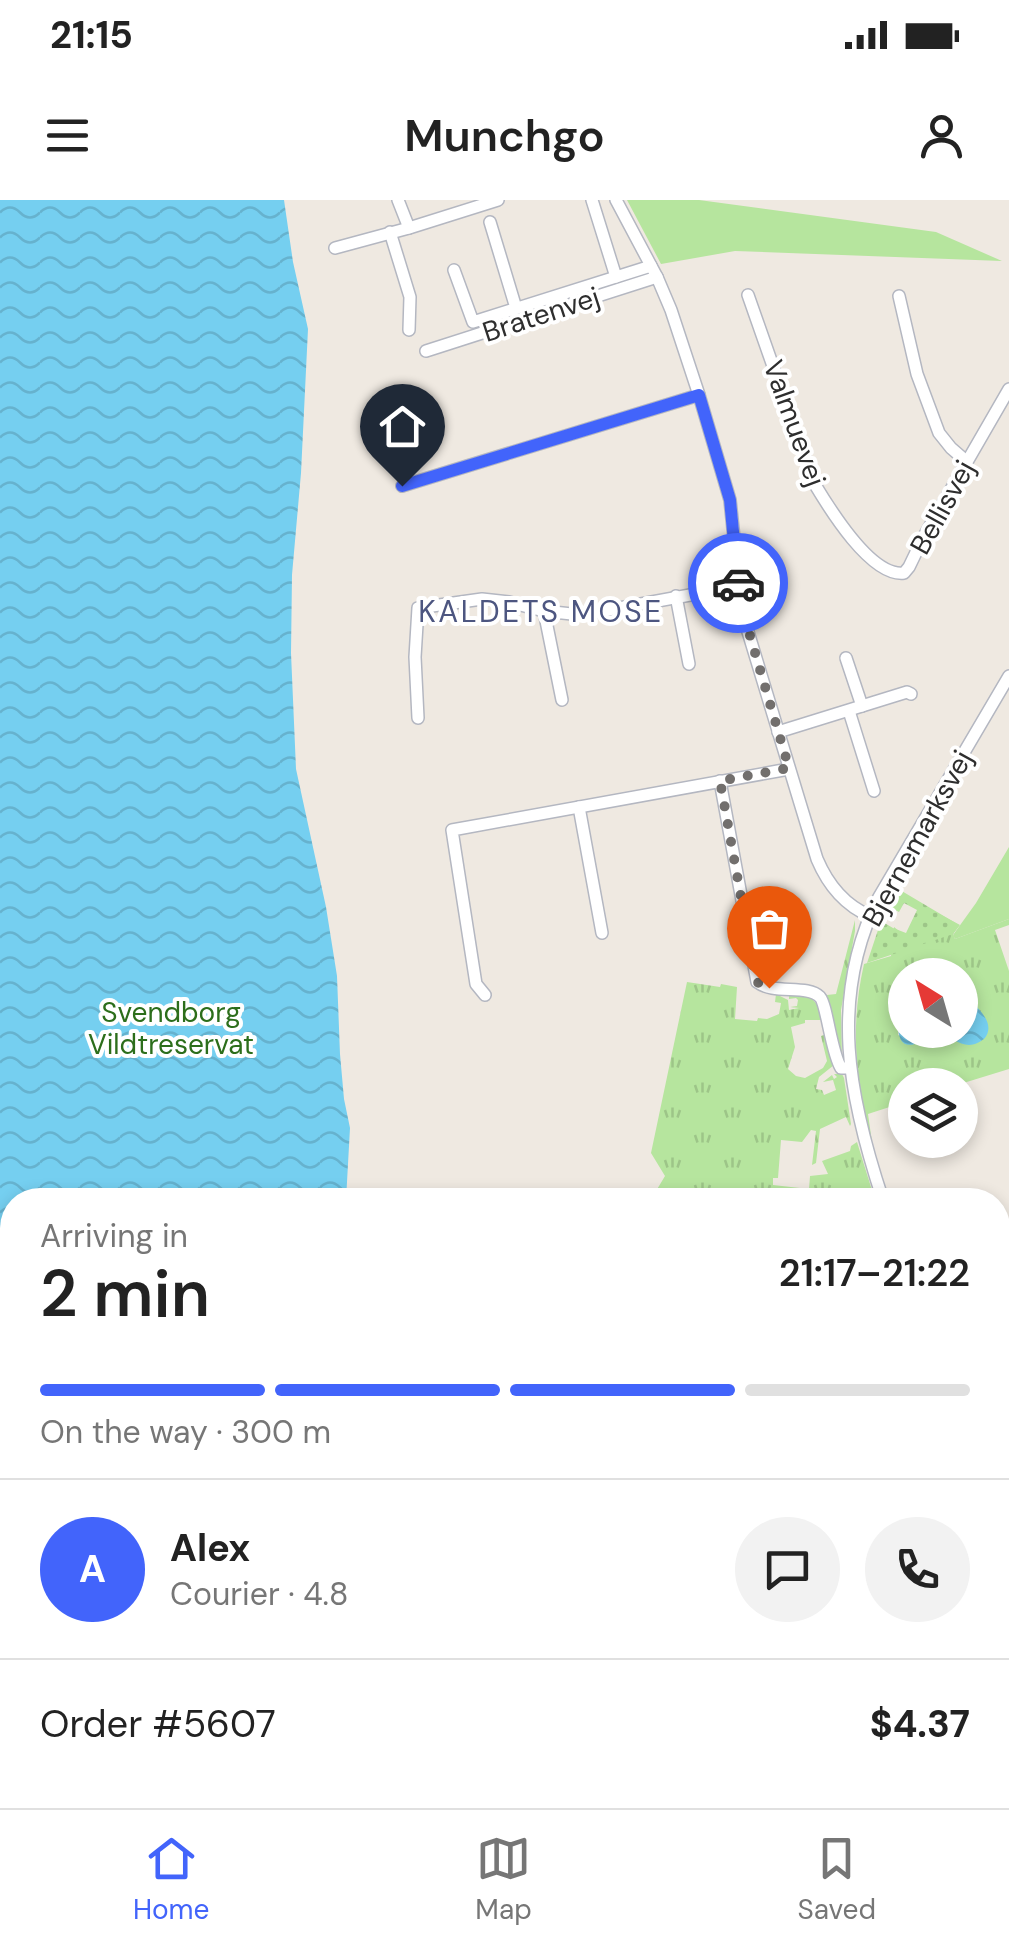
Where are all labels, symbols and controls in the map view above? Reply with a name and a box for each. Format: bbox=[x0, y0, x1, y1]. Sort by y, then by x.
text: 21:15 bbox=[50, 10, 133, 60]
text: Munchgo bbox=[404, 106, 605, 165]
icon: menu bbox=[40, 108, 95, 163]
icon: person bbox=[914, 108, 969, 163]
street label: Bratenvej bbox=[478, 278, 604, 351]
street label: Valmuevej bbox=[755, 355, 834, 491]
pin bbox=[360, 384, 445, 487]
icon: home bbox=[375, 399, 430, 454]
street label: Bellisvej bbox=[902, 454, 983, 561]
courier bbox=[688, 533, 788, 633]
icon: car bbox=[711, 556, 766, 611]
district label: KALDETS MOSE bbox=[418, 592, 664, 631]
street label: Bjernemarksvej bbox=[854, 744, 981, 933]
pin bbox=[727, 886, 812, 989]
icon: bag bbox=[742, 901, 797, 956]
north arrow bbox=[888, 958, 978, 1048]
map controls bbox=[888, 958, 978, 1158]
park label: Svendborg Vildtreservat bbox=[88, 994, 254, 1063]
button: layers bbox=[888, 1068, 978, 1158]
text: Arriving in bbox=[40, 1215, 188, 1257]
text: 21:17–21:22 bbox=[779, 1248, 970, 1298]
text: 2 min bbox=[40, 1252, 210, 1336]
text: On the way · 300 m bbox=[40, 1411, 331, 1453]
button: chat bbox=[735, 1517, 840, 1622]
button: phone bbox=[865, 1517, 970, 1622]
text: Alex bbox=[170, 1523, 250, 1573]
text: A bbox=[79, 1544, 106, 1594]
text: Courier · 4.8 bbox=[170, 1573, 348, 1615]
text: Order #5607 bbox=[40, 1699, 276, 1749]
text: $4.37 bbox=[870, 1699, 970, 1749]
tab: Home bbox=[133, 1831, 209, 1928]
tab: Map bbox=[475, 1831, 532, 1928]
tab: Saved bbox=[798, 1831, 876, 1928]

